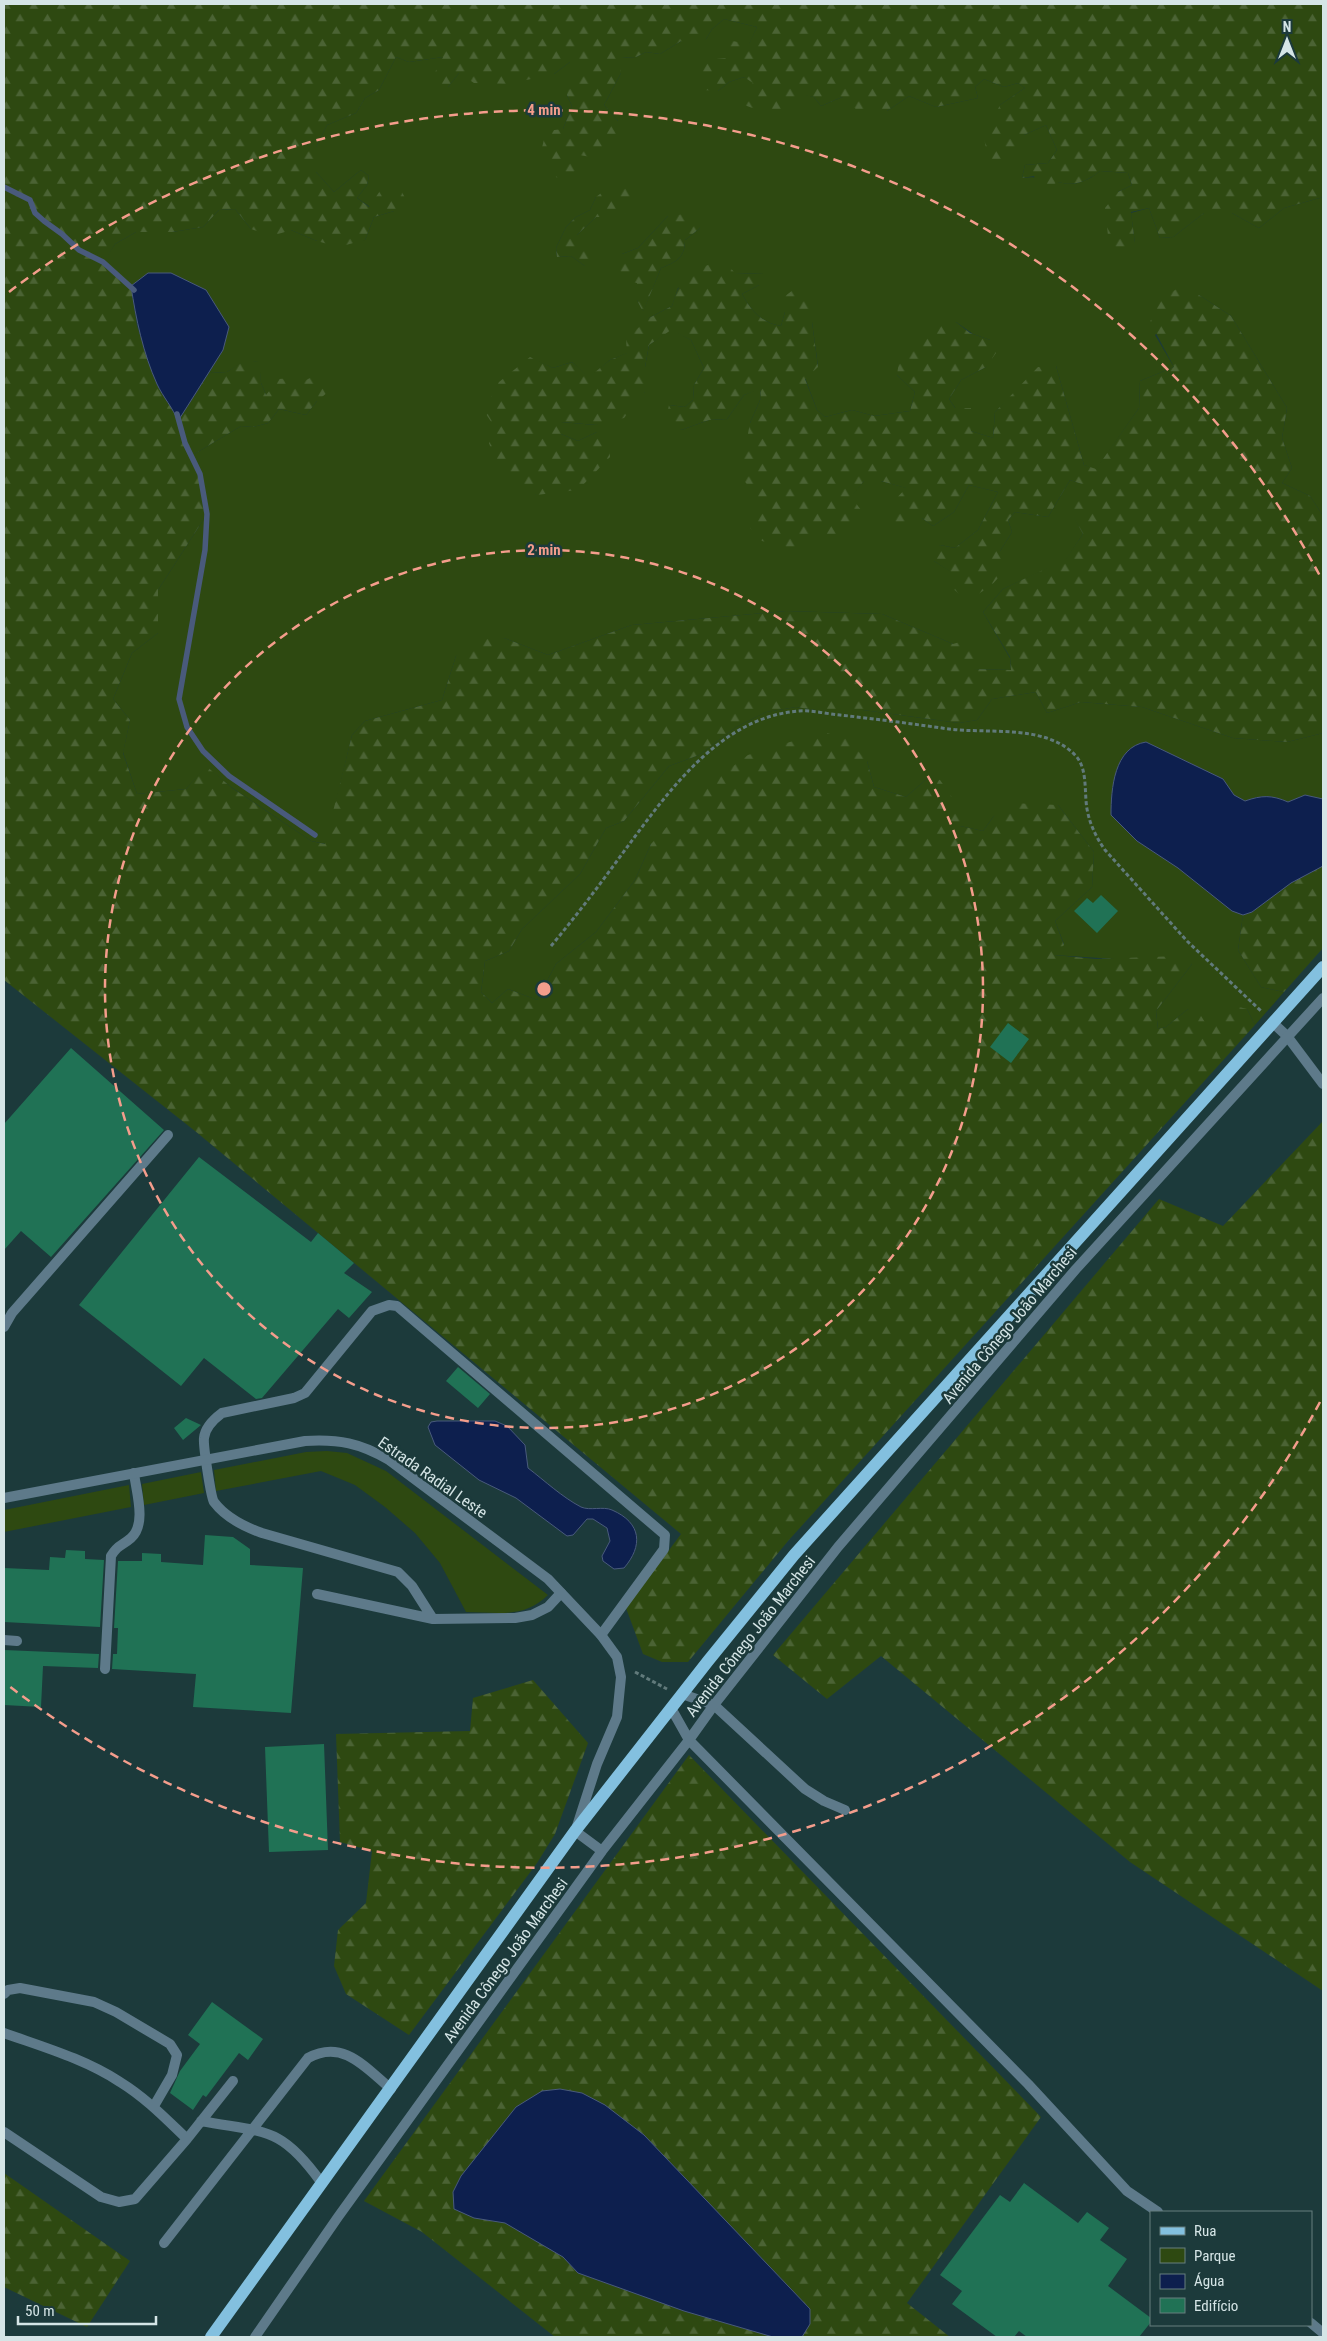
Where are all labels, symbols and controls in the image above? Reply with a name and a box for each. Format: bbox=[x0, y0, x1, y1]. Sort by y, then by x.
north arrow bbox=[1262, 15, 1312, 65]
text: N bbox=[1283, 19, 1291, 35]
text: 4 min bbox=[527, 101, 561, 119]
text: 2 min bbox=[527, 541, 561, 559]
centre of rings bbox=[535, 980, 553, 998]
street label: Avenida Cônego João Marchesi bbox=[938, 1243, 1081, 1408]
street label: Estrada Radial Leste bbox=[374, 1433, 491, 1522]
street label: Avenida Cônego João Marchesi bbox=[682, 1552, 819, 1721]
street label: Avenida Cônego João Marchesi bbox=[439, 1874, 572, 2046]
legend bbox=[1150, 2211, 1312, 2326]
text: Rua bbox=[1194, 2222, 1216, 2240]
text: Parque bbox=[1194, 2247, 1236, 2265]
text: Água bbox=[1194, 2272, 1224, 2290]
scale bar bbox=[18, 2294, 155, 2326]
text: Edifício bbox=[1194, 2297, 1238, 2315]
text: 50 m bbox=[25, 2302, 55, 2320]

